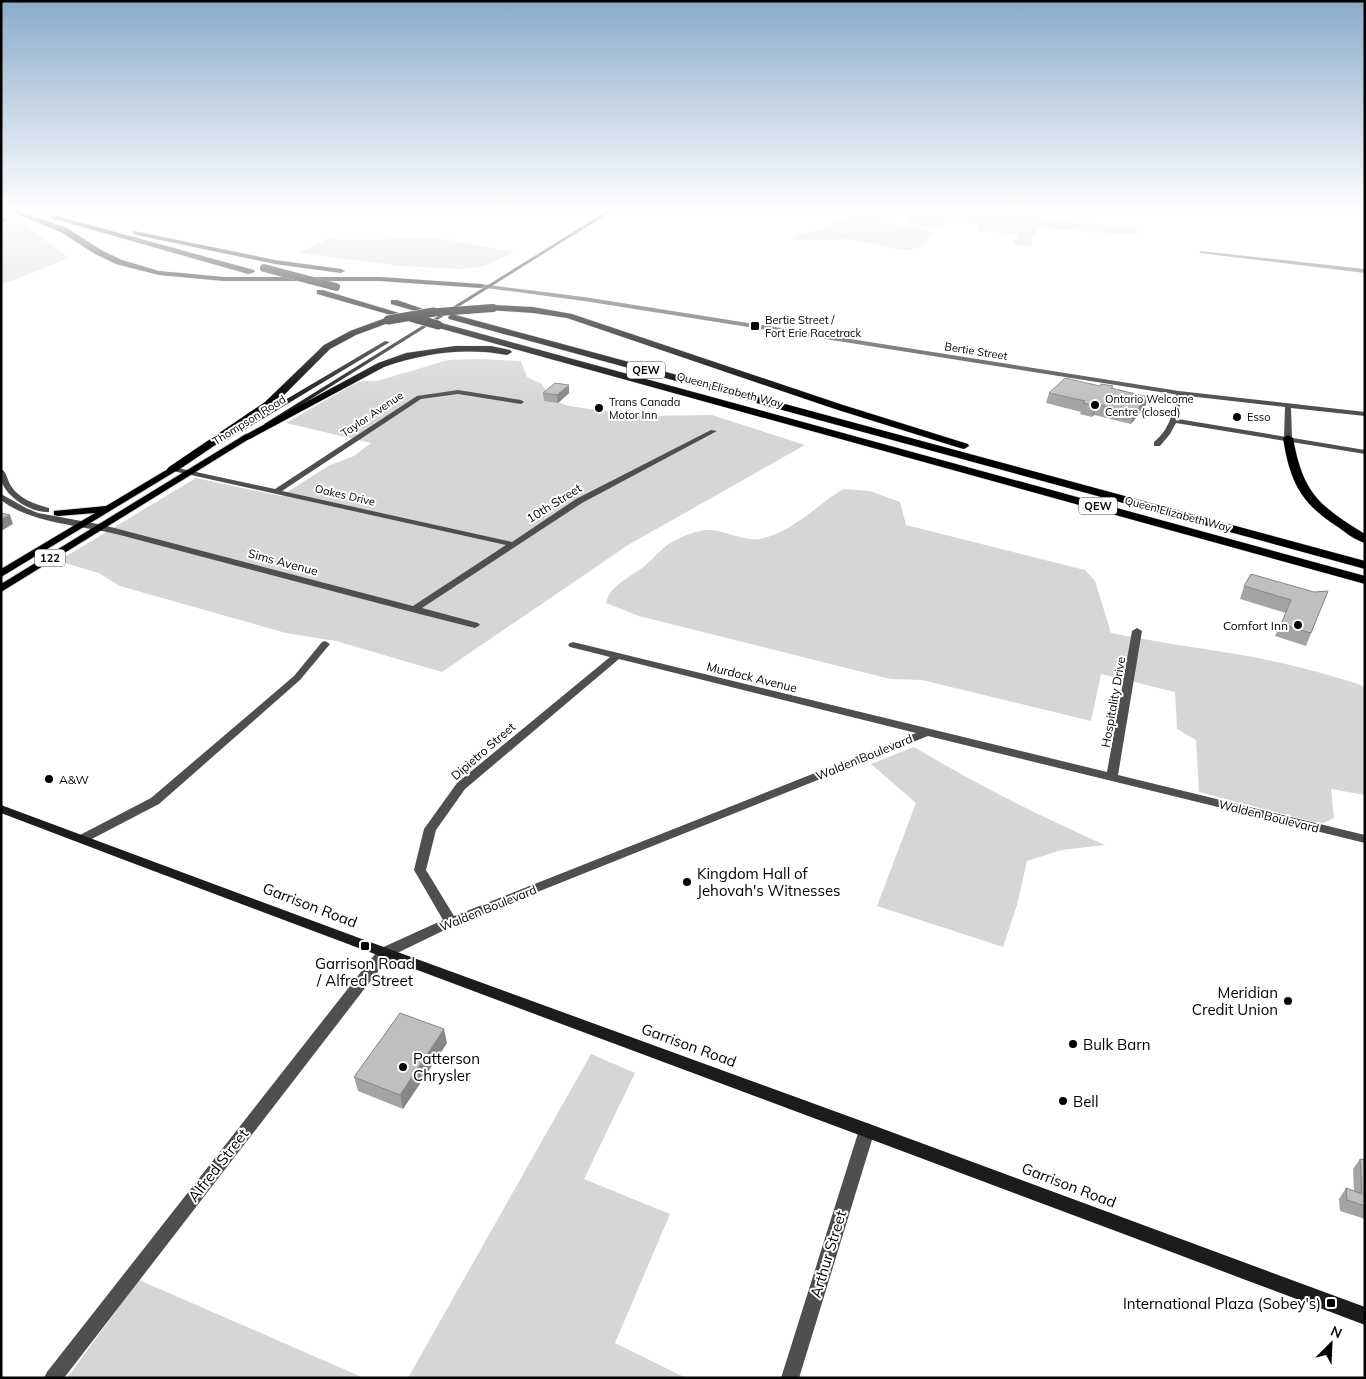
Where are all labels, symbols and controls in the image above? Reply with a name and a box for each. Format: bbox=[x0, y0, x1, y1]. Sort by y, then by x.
place label: Bertie Street / Fort Erie Racetrack bbox=[765, 313, 862, 340]
marker: Bertie Street / Fort Erie Racetrack bbox=[749, 320, 761, 332]
street label: Bertie Street bbox=[944, 339, 1009, 363]
road number: QEW bbox=[627, 362, 665, 378]
street label: Queen Elizabeth Way bbox=[675, 369, 785, 411]
street label: Taylor Avenue bbox=[338, 388, 406, 440]
street label: Thompson Road bbox=[210, 392, 288, 448]
place label: Ontario Welcome Centre (closed) bbox=[1105, 392, 1194, 419]
place label: Trans Canada Motor Inn bbox=[609, 395, 680, 422]
marker: Ontario Welcome Centre (closed) bbox=[1089, 399, 1101, 411]
marker: Trans Canada Motor Inn bbox=[593, 402, 605, 414]
place label: Esso bbox=[1247, 410, 1271, 424]
marker: Esso bbox=[1231, 411, 1243, 423]
street label: 10th Street bbox=[524, 480, 584, 526]
street label: Oakes Drive bbox=[313, 481, 377, 509]
street label: Queen Elizabeth Way bbox=[1123, 493, 1233, 535]
road number: QEW bbox=[1079, 498, 1117, 514]
street label: Sims Avenue bbox=[246, 545, 320, 579]
road number: 122 bbox=[35, 550, 65, 566]
place label: Comfort Inn bbox=[1223, 618, 1288, 633]
marker: Comfort Inn bbox=[1292, 619, 1304, 631]
street label: Hospitality Drive bbox=[1098, 655, 1128, 749]
street label: Murdock Avenue bbox=[705, 659, 799, 695]
street label: Dipietro Street bbox=[448, 719, 518, 783]
street label: Walden Boulevard bbox=[814, 731, 914, 783]
place label: A&W bbox=[59, 772, 89, 787]
marker: A&W bbox=[43, 773, 55, 785]
street label: Walden Boulevard bbox=[1217, 796, 1321, 836]
place label: Kingdom Hall of Jehovah's Witnesses bbox=[697, 864, 841, 900]
marker: Kingdom Hall of Jehovah's Witnesses bbox=[681, 876, 693, 888]
street label: Garrison Road bbox=[260, 878, 360, 932]
street label: Walden Boulevard bbox=[438, 882, 538, 934]
marker: Garrison Road / Alfred Street bbox=[359, 940, 371, 952]
place label: Garrison Road / Alfred Street bbox=[315, 954, 415, 990]
place label: Meridian Credit Union bbox=[1192, 983, 1278, 1019]
marker: Meridian Credit Union bbox=[1282, 995, 1294, 1007]
street label: Garrison Road bbox=[639, 1019, 739, 1071]
place label: Bulk Barn bbox=[1083, 1035, 1151, 1054]
marker: Bulk Barn bbox=[1067, 1038, 1079, 1050]
place label: Patterson Chrysler bbox=[413, 1049, 480, 1085]
marker: Patterson Chrysler bbox=[397, 1061, 409, 1073]
place label: Bell bbox=[1073, 1092, 1099, 1111]
marker: Bell bbox=[1057, 1095, 1069, 1107]
street label: Alfred Street bbox=[184, 1125, 252, 1205]
street label: Garrison Road bbox=[1019, 1158, 1119, 1212]
street label: Arthur Street bbox=[806, 1208, 850, 1300]
place label: International Plaza (Sobey's) bbox=[1123, 1294, 1321, 1313]
marker: International Plaza (Sobey's) bbox=[1325, 1297, 1337, 1309]
north arrow bbox=[1306, 1319, 1356, 1369]
text: N bbox=[1328, 1322, 1345, 1342]

